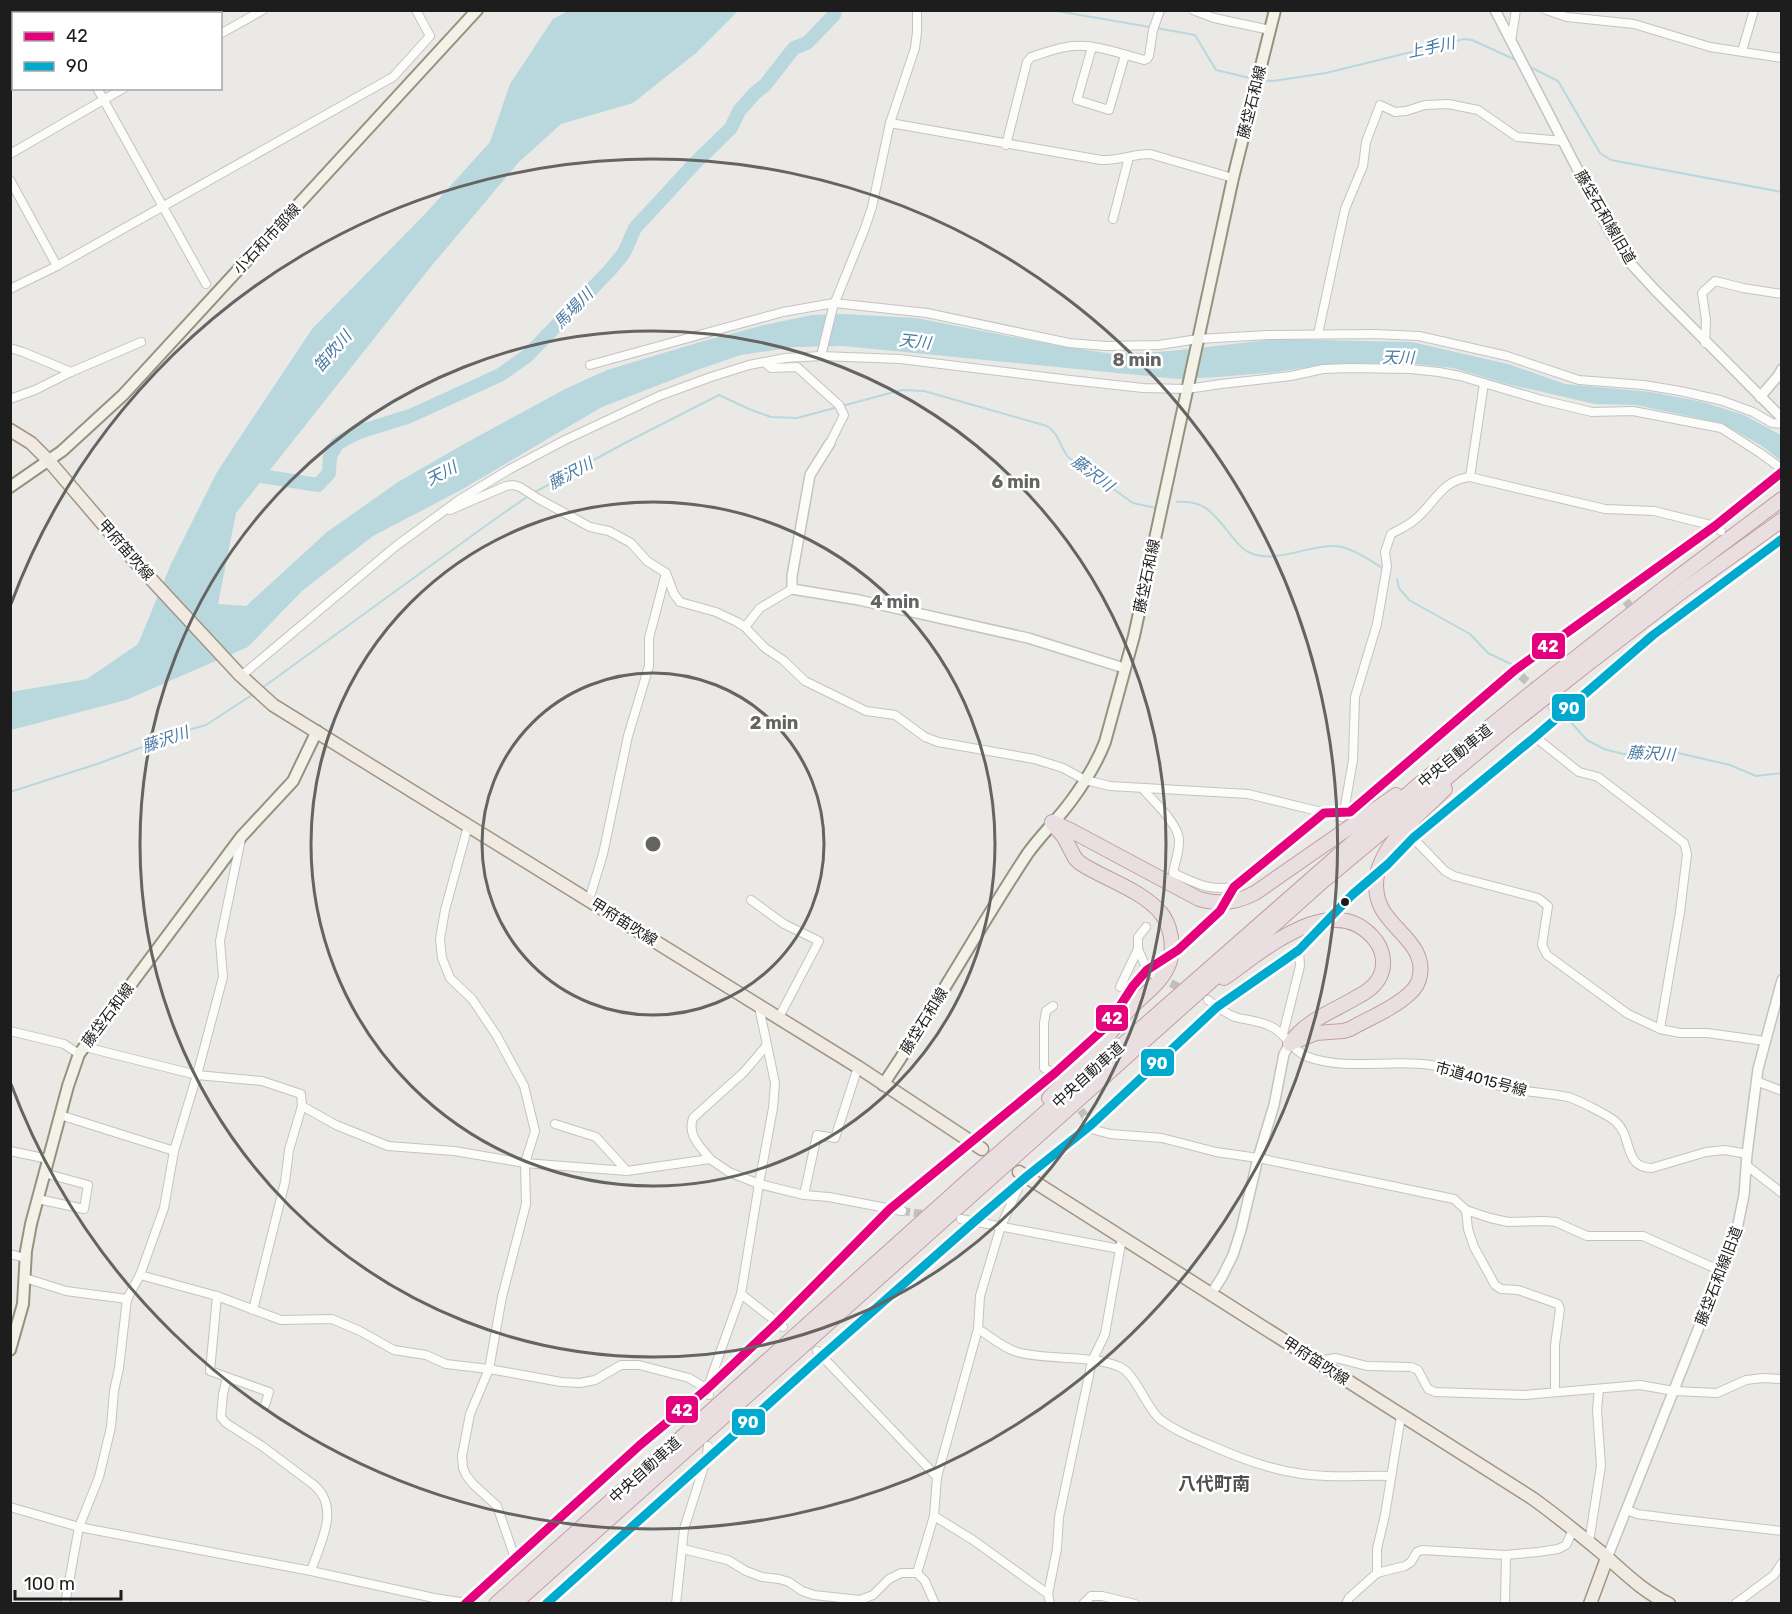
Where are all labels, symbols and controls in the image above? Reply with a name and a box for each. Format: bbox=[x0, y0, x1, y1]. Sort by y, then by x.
legend bbox=[12, 12, 222, 90]
text: 42 bbox=[66, 25, 88, 47]
water label: 上手川 bbox=[1406, 33, 1459, 62]
text: 90 bbox=[66, 55, 88, 77]
street label: 藤垈石和線 bbox=[1234, 63, 1270, 141]
street label: 藤垈石和線旧道 bbox=[1571, 167, 1639, 267]
street label: 小石和市部線 bbox=[230, 200, 304, 278]
water label: 馬場川 bbox=[550, 283, 598, 332]
water label: 笛吹川 bbox=[309, 325, 357, 376]
water label: 天川 bbox=[898, 330, 934, 353]
water label: 天川 bbox=[1382, 348, 1416, 367]
text: 8 min bbox=[1112, 349, 1162, 371]
water label: 藤沢川 bbox=[1068, 451, 1119, 497]
water label: 藤沢川 bbox=[545, 453, 598, 493]
water label: 天川 bbox=[423, 457, 462, 489]
text: 6 min bbox=[992, 471, 1040, 493]
street label: 甲府笛吹線 bbox=[95, 516, 157, 584]
street label: 藤垈石和線 bbox=[1130, 537, 1164, 615]
text: 4 min bbox=[870, 591, 920, 613]
line badge: 42 bbox=[1531, 632, 1566, 660]
text: 42 bbox=[1537, 637, 1559, 656]
line badge: 90 bbox=[1551, 693, 1586, 722]
text: 90 bbox=[1558, 699, 1580, 718]
text: 2 min bbox=[750, 712, 798, 734]
street label: 中央自動車道 bbox=[1414, 721, 1496, 791]
water label: 藤沢川 bbox=[139, 722, 193, 756]
water label: 藤沢川 bbox=[1627, 743, 1677, 764]
centre of rings bbox=[643, 834, 663, 854]
street label: 甲府笛吹線 bbox=[587, 894, 661, 950]
unlabelled marker bbox=[1339, 896, 1351, 908]
street label: 藤垈石和線 bbox=[78, 980, 138, 1050]
street label: 藤垈石和線 bbox=[896, 984, 952, 1058]
line badge: 42 bbox=[1095, 1004, 1129, 1032]
text: 42 bbox=[1101, 1009, 1123, 1028]
street label: 中央自動車道 bbox=[1049, 1038, 1127, 1112]
line badge: 90 bbox=[1140, 1048, 1175, 1077]
text: 90 bbox=[1146, 1054, 1168, 1073]
street label: 市道4015号線 bbox=[1433, 1058, 1529, 1100]
street label: 藤垈石和線旧道 bbox=[1692, 1224, 1746, 1328]
street label: 甲府笛吹線 bbox=[1280, 1333, 1352, 1389]
line badge: 42 bbox=[665, 1395, 699, 1424]
text: 42 bbox=[671, 1401, 693, 1420]
line badge: 90 bbox=[731, 1408, 766, 1436]
text: 90 bbox=[737, 1413, 759, 1432]
street label: 中央自動車道 bbox=[606, 1433, 684, 1507]
district label: 八代町南 bbox=[1178, 1473, 1250, 1495]
scale bar bbox=[15, 1563, 122, 1601]
text: 100 m bbox=[24, 1573, 75, 1595]

